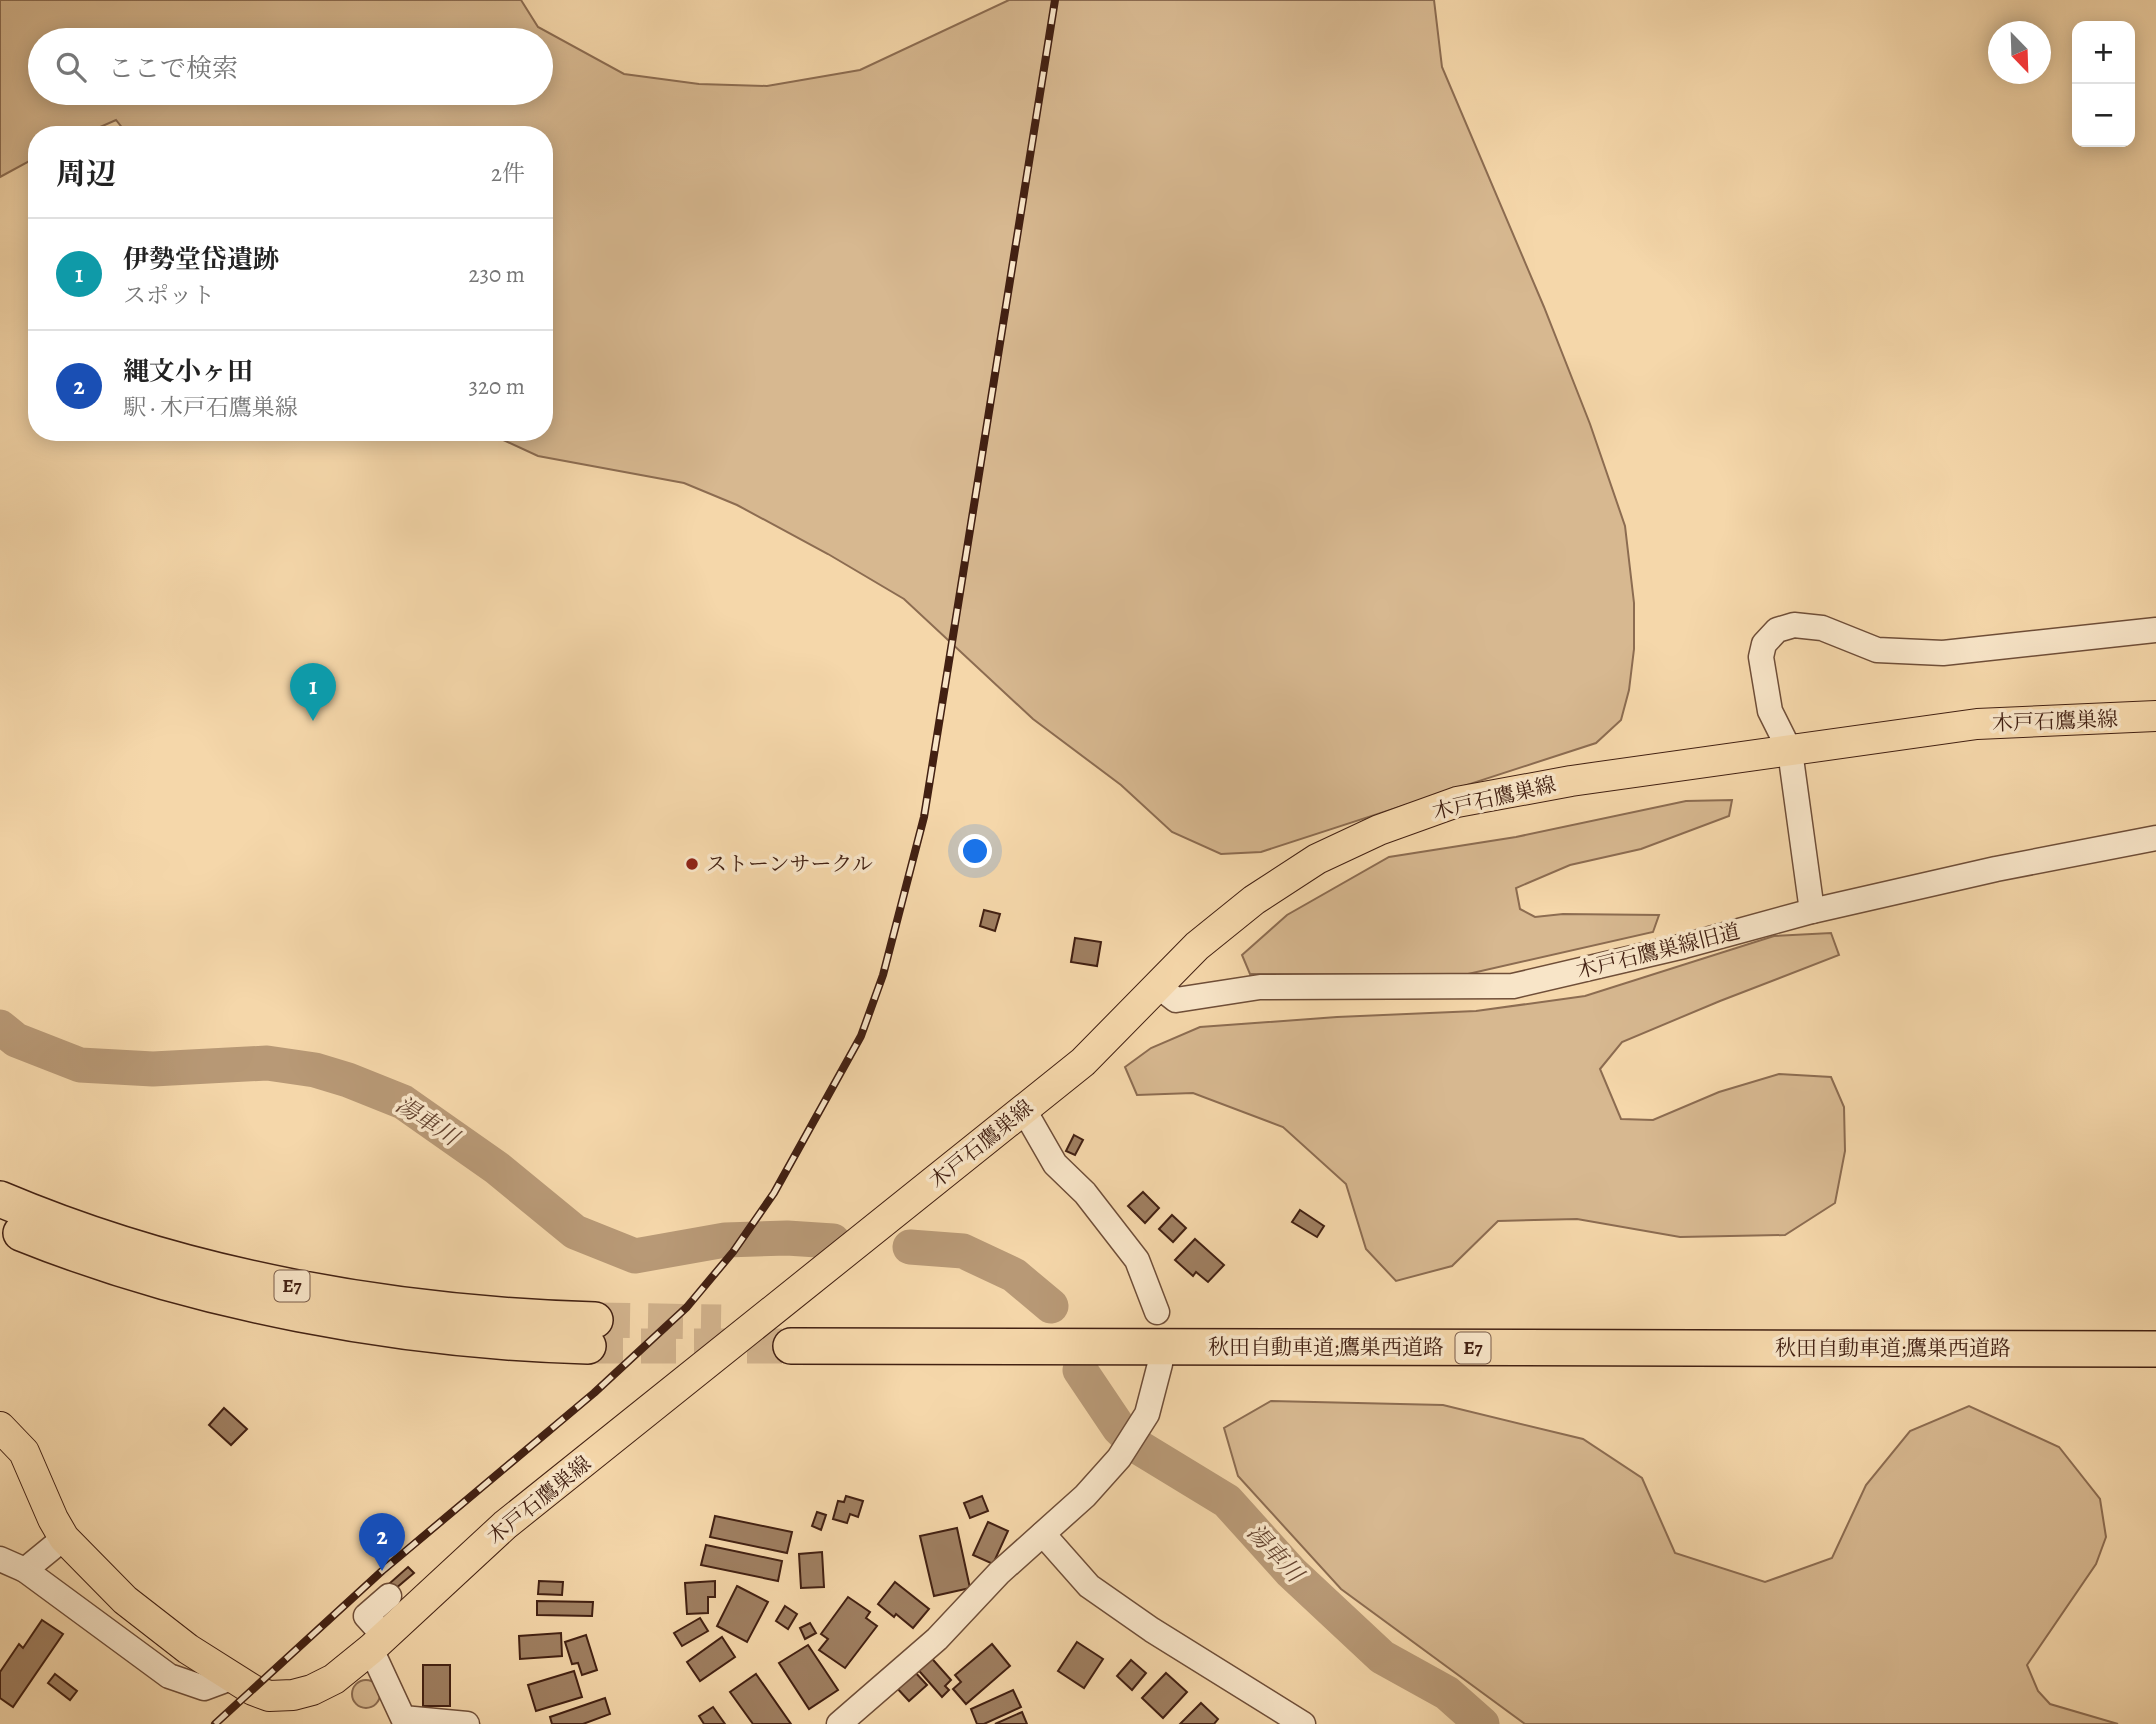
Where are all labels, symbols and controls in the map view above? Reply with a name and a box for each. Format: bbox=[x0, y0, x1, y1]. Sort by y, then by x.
north arrow bbox=[1988, 21, 2051, 84]
map controls bbox=[2072, 21, 2135, 147]
button: + bbox=[2072, 21, 2135, 84]
search box bbox=[28, 28, 553, 105]
icon: search bbox=[52, 48, 90, 86]
text: ここで検索 bbox=[108, 51, 238, 86]
button: − bbox=[2072, 84, 2135, 147]
text: 周辺 bbox=[56, 154, 116, 194]
text: 2件 bbox=[491, 158, 525, 189]
text: 伊勢堂岱遺跡 bbox=[123, 242, 279, 277]
text: 1 bbox=[75, 259, 83, 290]
text: 230 m bbox=[469, 259, 525, 290]
text: スポット bbox=[123, 280, 215, 311]
text: 縄文小ヶ田 bbox=[123, 354, 253, 389]
text: 2 bbox=[73, 371, 85, 402]
text: 320 m bbox=[469, 371, 525, 402]
text: 駅 · 木戸石鷹巣線 bbox=[123, 392, 298, 423]
pin: 1 bbox=[290, 663, 336, 721]
street label: 木戸石鷹巣線 bbox=[1992, 705, 2118, 737]
street label: 木戸石鷹巣線 bbox=[1429, 770, 1559, 826]
your location bbox=[958, 834, 992, 868]
place label: ストーンサークル bbox=[706, 850, 873, 878]
marker: ストーンサークル bbox=[684, 856, 700, 872]
street label: 木戸石鷹巣線旧道 bbox=[1573, 917, 1743, 985]
water label: 湯車川 bbox=[390, 1089, 467, 1154]
street label: 木戸石鷹巣線 bbox=[923, 1093, 1039, 1195]
road number: E7 bbox=[274, 1270, 310, 1302]
road number: E7 bbox=[1456, 1332, 1490, 1364]
street label: 秋田自動車道;鷹巣西道路 bbox=[1208, 1333, 1444, 1361]
street label: 秋田自動車道;鷹巣西道路 bbox=[1775, 1334, 2011, 1362]
street label: 木戸石鷹巣線 bbox=[481, 1449, 597, 1551]
pin: 2 bbox=[359, 1513, 405, 1571]
water label: 湯車川 bbox=[1240, 1517, 1312, 1591]

